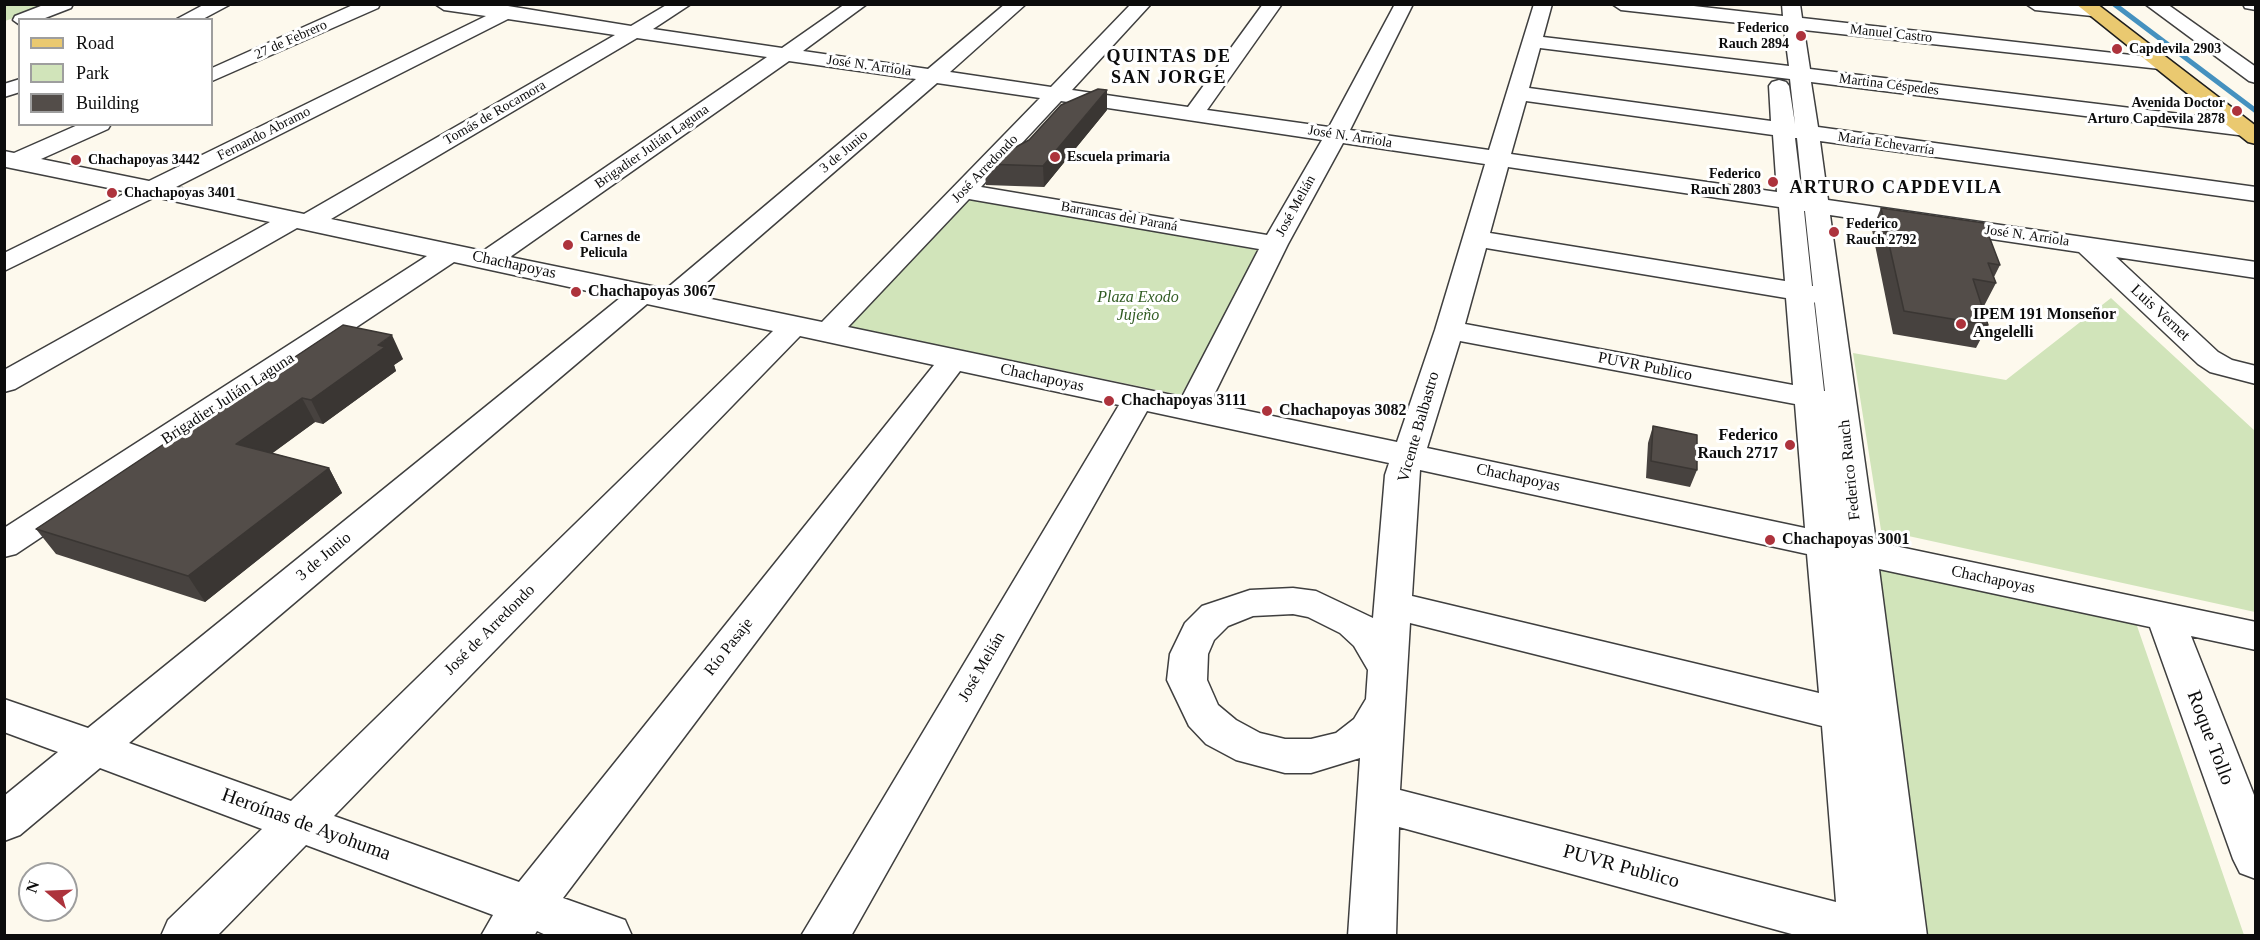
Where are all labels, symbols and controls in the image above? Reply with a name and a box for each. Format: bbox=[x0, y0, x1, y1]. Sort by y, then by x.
street label: 27 de Febrero bbox=[252, 17, 330, 63]
legend bbox=[18, 18, 213, 126]
place label: Federico Rauch 2894 bbox=[1719, 20, 1789, 52]
street label: Manuel Castro bbox=[1849, 21, 1933, 47]
marker: Federico Rauch 2894 bbox=[1794, 29, 1808, 43]
text: Road bbox=[76, 33, 114, 53]
place label: Capdevila 2903 bbox=[2129, 41, 2221, 57]
marker: Capdevila 2903 bbox=[2110, 42, 2124, 56]
district label: QUINTAS DE SAN JORGE bbox=[1106, 46, 1232, 88]
street label: José N. Arriola bbox=[826, 52, 912, 80]
text: Park bbox=[76, 63, 109, 83]
street label: Martina Céspedes bbox=[1838, 71, 1940, 99]
street label: Tomás de Rocamora bbox=[441, 77, 549, 149]
text: Building bbox=[76, 93, 139, 113]
place label: Avenida Doctor Arturo Capdevila 2878 bbox=[2088, 95, 2225, 128]
street label: Brigadier Julián Laguna bbox=[592, 101, 712, 193]
street label: Fernando Abramo bbox=[215, 103, 313, 165]
marker: Avenida Doctor Arturo Capdevila 2878 bbox=[2230, 104, 2244, 118]
street label: José N. Arriola bbox=[1307, 122, 1393, 152]
street label: 3 de Junio bbox=[817, 127, 871, 177]
street label: María Echevarría bbox=[1837, 129, 1935, 159]
street label: José Arredondo bbox=[948, 131, 1022, 207]
place label: Escuela primaria bbox=[1067, 149, 1170, 165]
marker: Escuela primaria bbox=[1048, 150, 1062, 164]
place label: Chachapoyas 3442 bbox=[88, 152, 200, 168]
marker: Chachapoyas 3442 bbox=[69, 153, 83, 167]
place label: Federico Rauch 2803 bbox=[1691, 166, 1761, 198]
street label: José Melián bbox=[1272, 173, 1320, 239]
marker: Federico Rauch 2803 bbox=[1766, 175, 1780, 189]
district label: ARTURO CAPDEVILA bbox=[1790, 177, 2002, 199]
place label: Chachapoyas 3401 bbox=[124, 185, 236, 201]
marker: Chachapoyas 3401 bbox=[105, 186, 119, 200]
street label: Barrancas del Paraná bbox=[1059, 198, 1179, 236]
place label: Federico Rauch 2792 bbox=[1846, 216, 1916, 249]
street label: José N. Arriola bbox=[1984, 222, 2070, 250]
marker: Federico Rauch 2792 bbox=[1827, 225, 1841, 239]
place label: Carnes de Pelicula bbox=[580, 229, 640, 262]
marker: Carnes de Pelicula bbox=[561, 238, 575, 252]
street label: Chachapoyas bbox=[470, 247, 558, 283]
street label: Luis Vernet bbox=[2126, 281, 2194, 345]
place label: Chachapoyas 3067 bbox=[588, 282, 716, 302]
marker: Chachapoyas 3067 bbox=[569, 285, 583, 299]
park label: Plaza Exodo Jujeño bbox=[1097, 288, 1179, 326]
place label: IPEM 191 Monseñor Angelelli bbox=[1973, 305, 2116, 343]
marker: IPEM 191 Monseñor Angelelli bbox=[1954, 317, 1968, 331]
street label: PUVR Publico bbox=[1596, 348, 1694, 386]
street label: Brigadier Julián Laguna bbox=[158, 349, 298, 449]
street label: Chachapoyas bbox=[998, 360, 1086, 396]
street label: Vicente Balbastro bbox=[1394, 370, 1444, 484]
place label: Chachapoyas 3111 bbox=[1121, 391, 1247, 411]
marker: Chachapoyas 3111 bbox=[1102, 394, 1116, 408]
place label: Chachapoyas 3082 bbox=[1279, 401, 1407, 421]
marker: Chachapoyas 3082 bbox=[1260, 404, 1274, 418]
street label: Federico Rauch bbox=[1835, 419, 1865, 521]
place label: Federico Rauch 2717 bbox=[1698, 426, 1778, 464]
marker: Federico Rauch 2717 bbox=[1783, 438, 1797, 452]
street label: Chachapoyas bbox=[1474, 460, 1562, 496]
street label: 3 de Junio bbox=[293, 529, 355, 585]
place label: Chachapoyas 3001 bbox=[1782, 530, 1910, 550]
marker: Chachapoyas 3001 bbox=[1763, 533, 1777, 547]
street label: Chachapoyas bbox=[1949, 562, 2037, 598]
street label: José de Arredondo bbox=[441, 581, 539, 679]
street label: Río Pasaje bbox=[701, 614, 757, 680]
street label: José Melián bbox=[954, 629, 1010, 705]
street label: Roque Tollo bbox=[2181, 687, 2239, 789]
street label: Heroínas de Ayohuma bbox=[218, 783, 394, 867]
street label: PUVR Publico bbox=[1560, 840, 1682, 894]
north arrow bbox=[18, 862, 78, 922]
text: N bbox=[22, 878, 42, 895]

